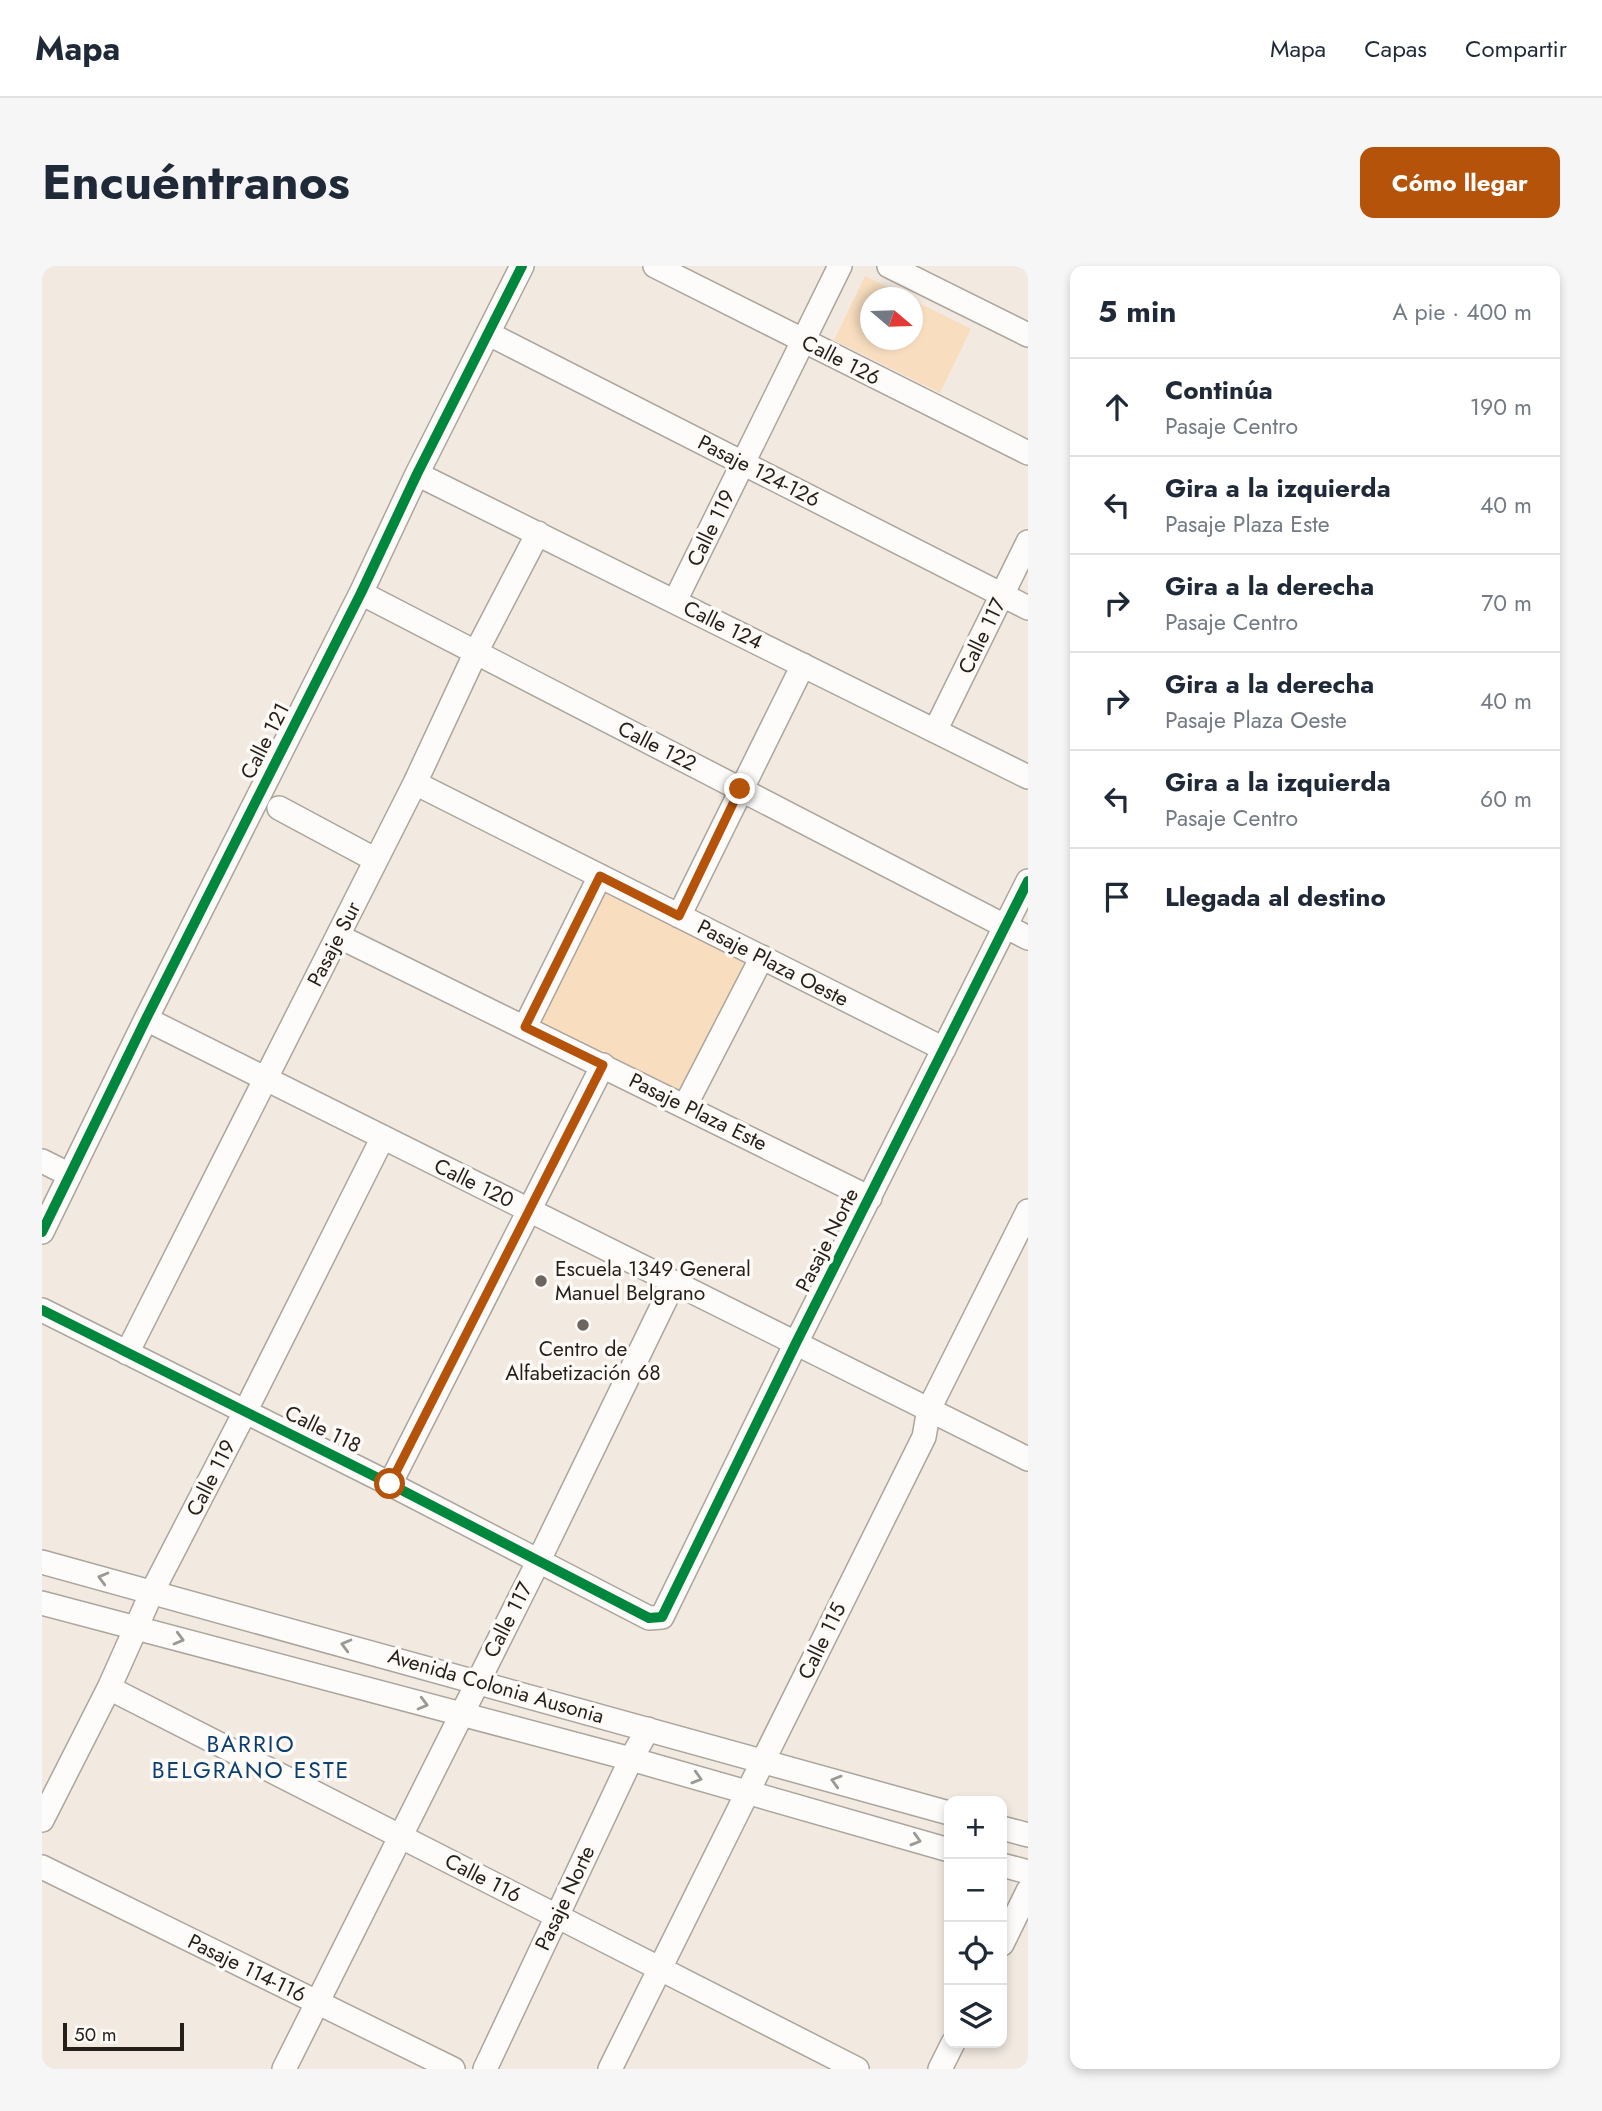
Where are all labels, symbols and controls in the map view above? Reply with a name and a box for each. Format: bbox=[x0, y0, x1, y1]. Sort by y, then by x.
text: Mapa bbox=[35, 25, 120, 72]
text: Mapa bbox=[1270, 31, 1326, 66]
text: Capas bbox=[1364, 31, 1427, 66]
text: Compartir bbox=[1465, 31, 1567, 66]
text: Encuéntranos bbox=[42, 147, 350, 217]
button: Cómo llegar bbox=[1360, 147, 1560, 218]
north arrow bbox=[860, 287, 923, 350]
text: 5 min bbox=[1098, 290, 1176, 333]
text: A pie · 400 m bbox=[1392, 295, 1532, 329]
street label: Calle 126 bbox=[796, 327, 886, 393]
text: Continúa bbox=[1165, 371, 1273, 409]
icon: ahead bbox=[1098, 388, 1136, 426]
text: 190 m bbox=[1470, 390, 1532, 424]
text: Pasaje Centro bbox=[1165, 409, 1298, 443]
street label: Pasaje 124-126 bbox=[693, 427, 825, 515]
text: Gira a la izquierda bbox=[1165, 469, 1391, 507]
street label: Calle 119 bbox=[679, 484, 743, 572]
icon: left bbox=[1098, 486, 1136, 524]
text: 40 m bbox=[1480, 488, 1532, 522]
text: Pasaje Plaza Este bbox=[1165, 507, 1330, 541]
text: Gira a la derecha bbox=[1165, 567, 1374, 605]
icon: right bbox=[1098, 584, 1136, 622]
text: 70 m bbox=[1481, 586, 1532, 620]
street label: Calle 124 bbox=[678, 593, 768, 657]
street label: Calle 117 bbox=[951, 593, 1013, 679]
text: Pasaje Centro bbox=[1165, 605, 1298, 639]
text: Gira a la derecha bbox=[1165, 665, 1374, 703]
icon: right bbox=[1098, 682, 1136, 720]
text: 40 m bbox=[1480, 684, 1532, 718]
street label: Calle 121 bbox=[233, 698, 297, 784]
text: Pasaje Plaza Oeste bbox=[1165, 703, 1347, 737]
street label: Calle 122 bbox=[612, 713, 702, 779]
text: Gira a la izquierda bbox=[1165, 763, 1391, 801]
route end bbox=[724, 773, 755, 804]
icon: left bbox=[1098, 780, 1136, 818]
text: 60 m bbox=[1480, 782, 1532, 816]
text: Pasaje Centro bbox=[1165, 801, 1298, 835]
icon: arrive bbox=[1098, 878, 1136, 916]
text: Llegada al destino bbox=[1165, 878, 1386, 916]
street label: Pasaje Sur bbox=[300, 896, 369, 992]
street label: Pasaje Plaza Oeste bbox=[692, 912, 854, 1014]
street label: Pasaje Plaza Este bbox=[624, 1066, 772, 1158]
street label: Calle 120 bbox=[429, 1151, 519, 1215]
street label: Pasaje Norte bbox=[788, 1183, 866, 1297]
place label: Escuela 1349 General Manuel Belgrano bbox=[555, 1254, 751, 1308]
marker: Escuela 1349 General Manuel Belgrano bbox=[533, 1273, 549, 1289]
marker: Centro de Alfabetización 68 bbox=[575, 1317, 591, 1333]
place label: Centro de Alfabetización 68 bbox=[505, 1334, 661, 1388]
street label: Calle 118 bbox=[280, 1398, 366, 1460]
street label: Calle 119 bbox=[179, 1435, 243, 1521]
route start bbox=[374, 1468, 405, 1499]
one-way arrow bbox=[97, 1572, 109, 1586]
street label: Calle 117 bbox=[476, 1577, 540, 1663]
street label: Calle 115 bbox=[791, 1598, 853, 1684]
one-way arrow bbox=[173, 1631, 185, 1646]
one-way arrow bbox=[340, 1638, 352, 1653]
street label: Avenida Colonia Ausonia bbox=[384, 1641, 608, 1731]
one-way arrow bbox=[417, 1696, 429, 1710]
district label: BARRIO BELGRANO ESTE bbox=[152, 1727, 350, 1787]
one-way arrow bbox=[691, 1769, 703, 1784]
one-way arrow bbox=[830, 1775, 842, 1790]
map controls bbox=[944, 1796, 1007, 2048]
button: + bbox=[944, 1796, 1007, 1859]
one-way arrow bbox=[909, 1832, 921, 1847]
street label: Pasaje Norte bbox=[528, 1840, 602, 1955]
street label: Calle 116 bbox=[440, 1846, 526, 1910]
button: − bbox=[944, 1859, 1007, 1922]
button: locate bbox=[944, 1922, 1007, 1985]
street label: Pasaje 114-116 bbox=[183, 1926, 311, 2010]
button: layers bbox=[944, 1985, 1007, 2048]
scale bar bbox=[63, 2020, 184, 2052]
text: 50 m bbox=[74, 2021, 117, 2048]

